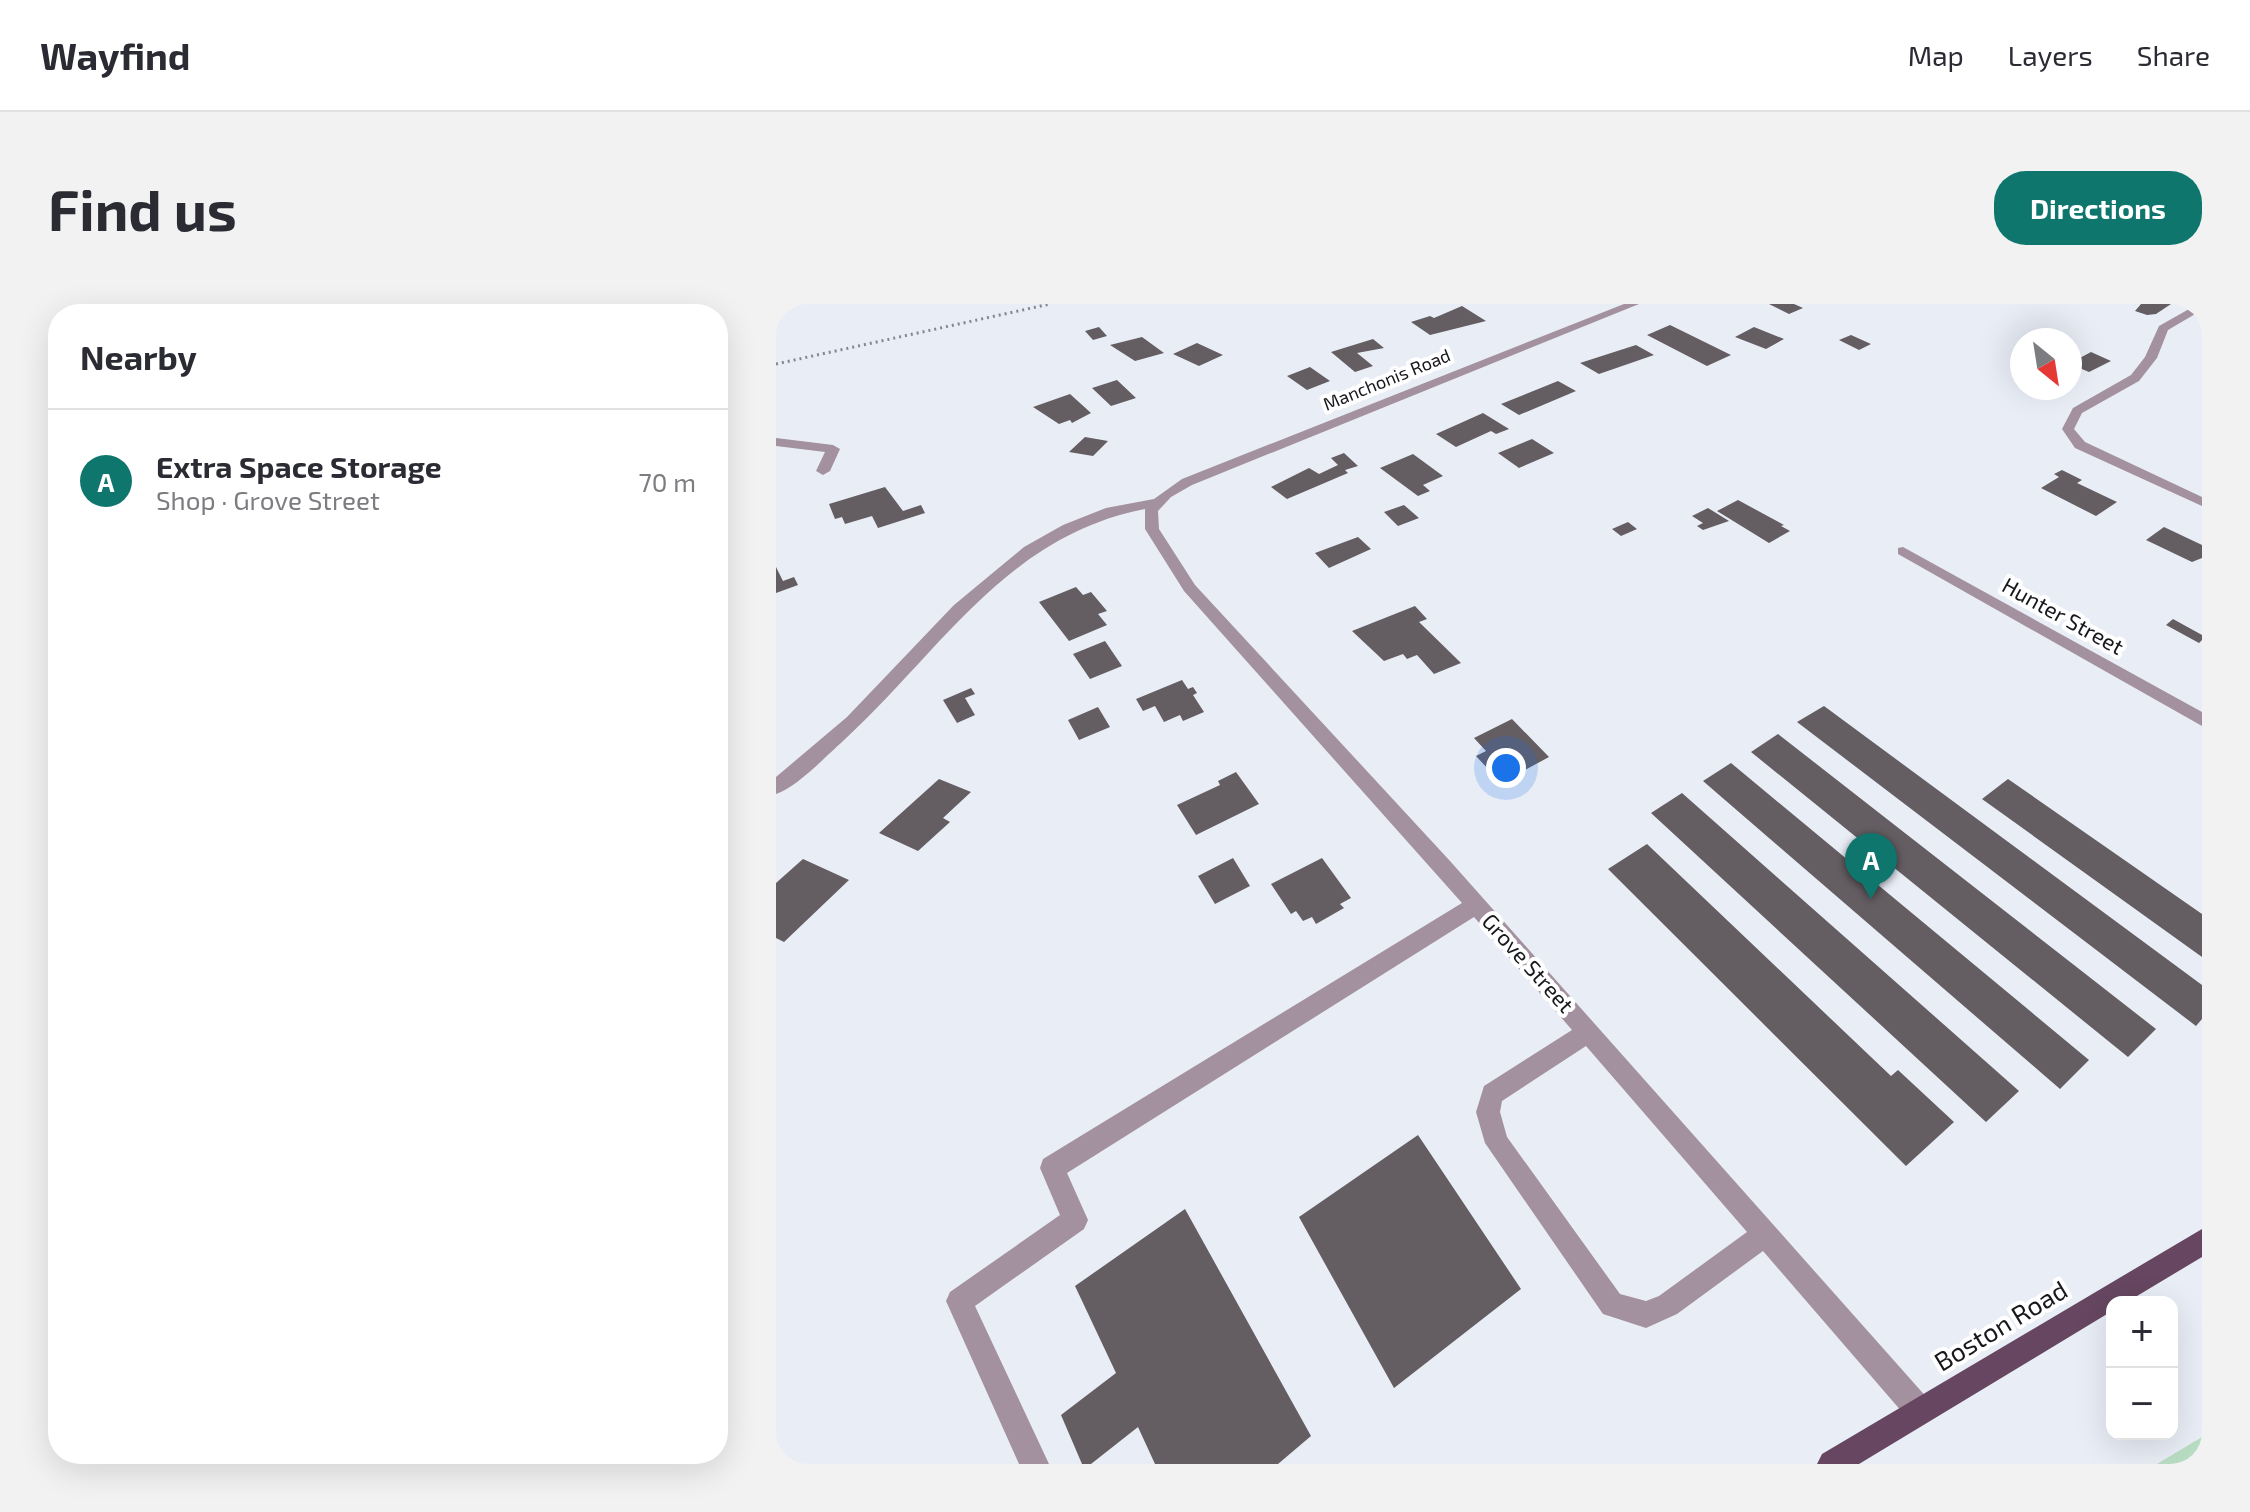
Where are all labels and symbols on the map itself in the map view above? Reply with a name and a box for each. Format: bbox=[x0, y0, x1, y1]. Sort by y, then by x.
north arrow bbox=[2010, 328, 2082, 400]
street label: Manchonis Road bbox=[1320, 344, 1453, 415]
street label: Hunter Street bbox=[1998, 571, 2129, 659]
your location bbox=[1486, 748, 1526, 788]
pin: A bbox=[1845, 833, 1897, 899]
street label: Grove Street bbox=[1478, 908, 1580, 1017]
street label: Boston Road bbox=[1928, 1273, 2072, 1377]

